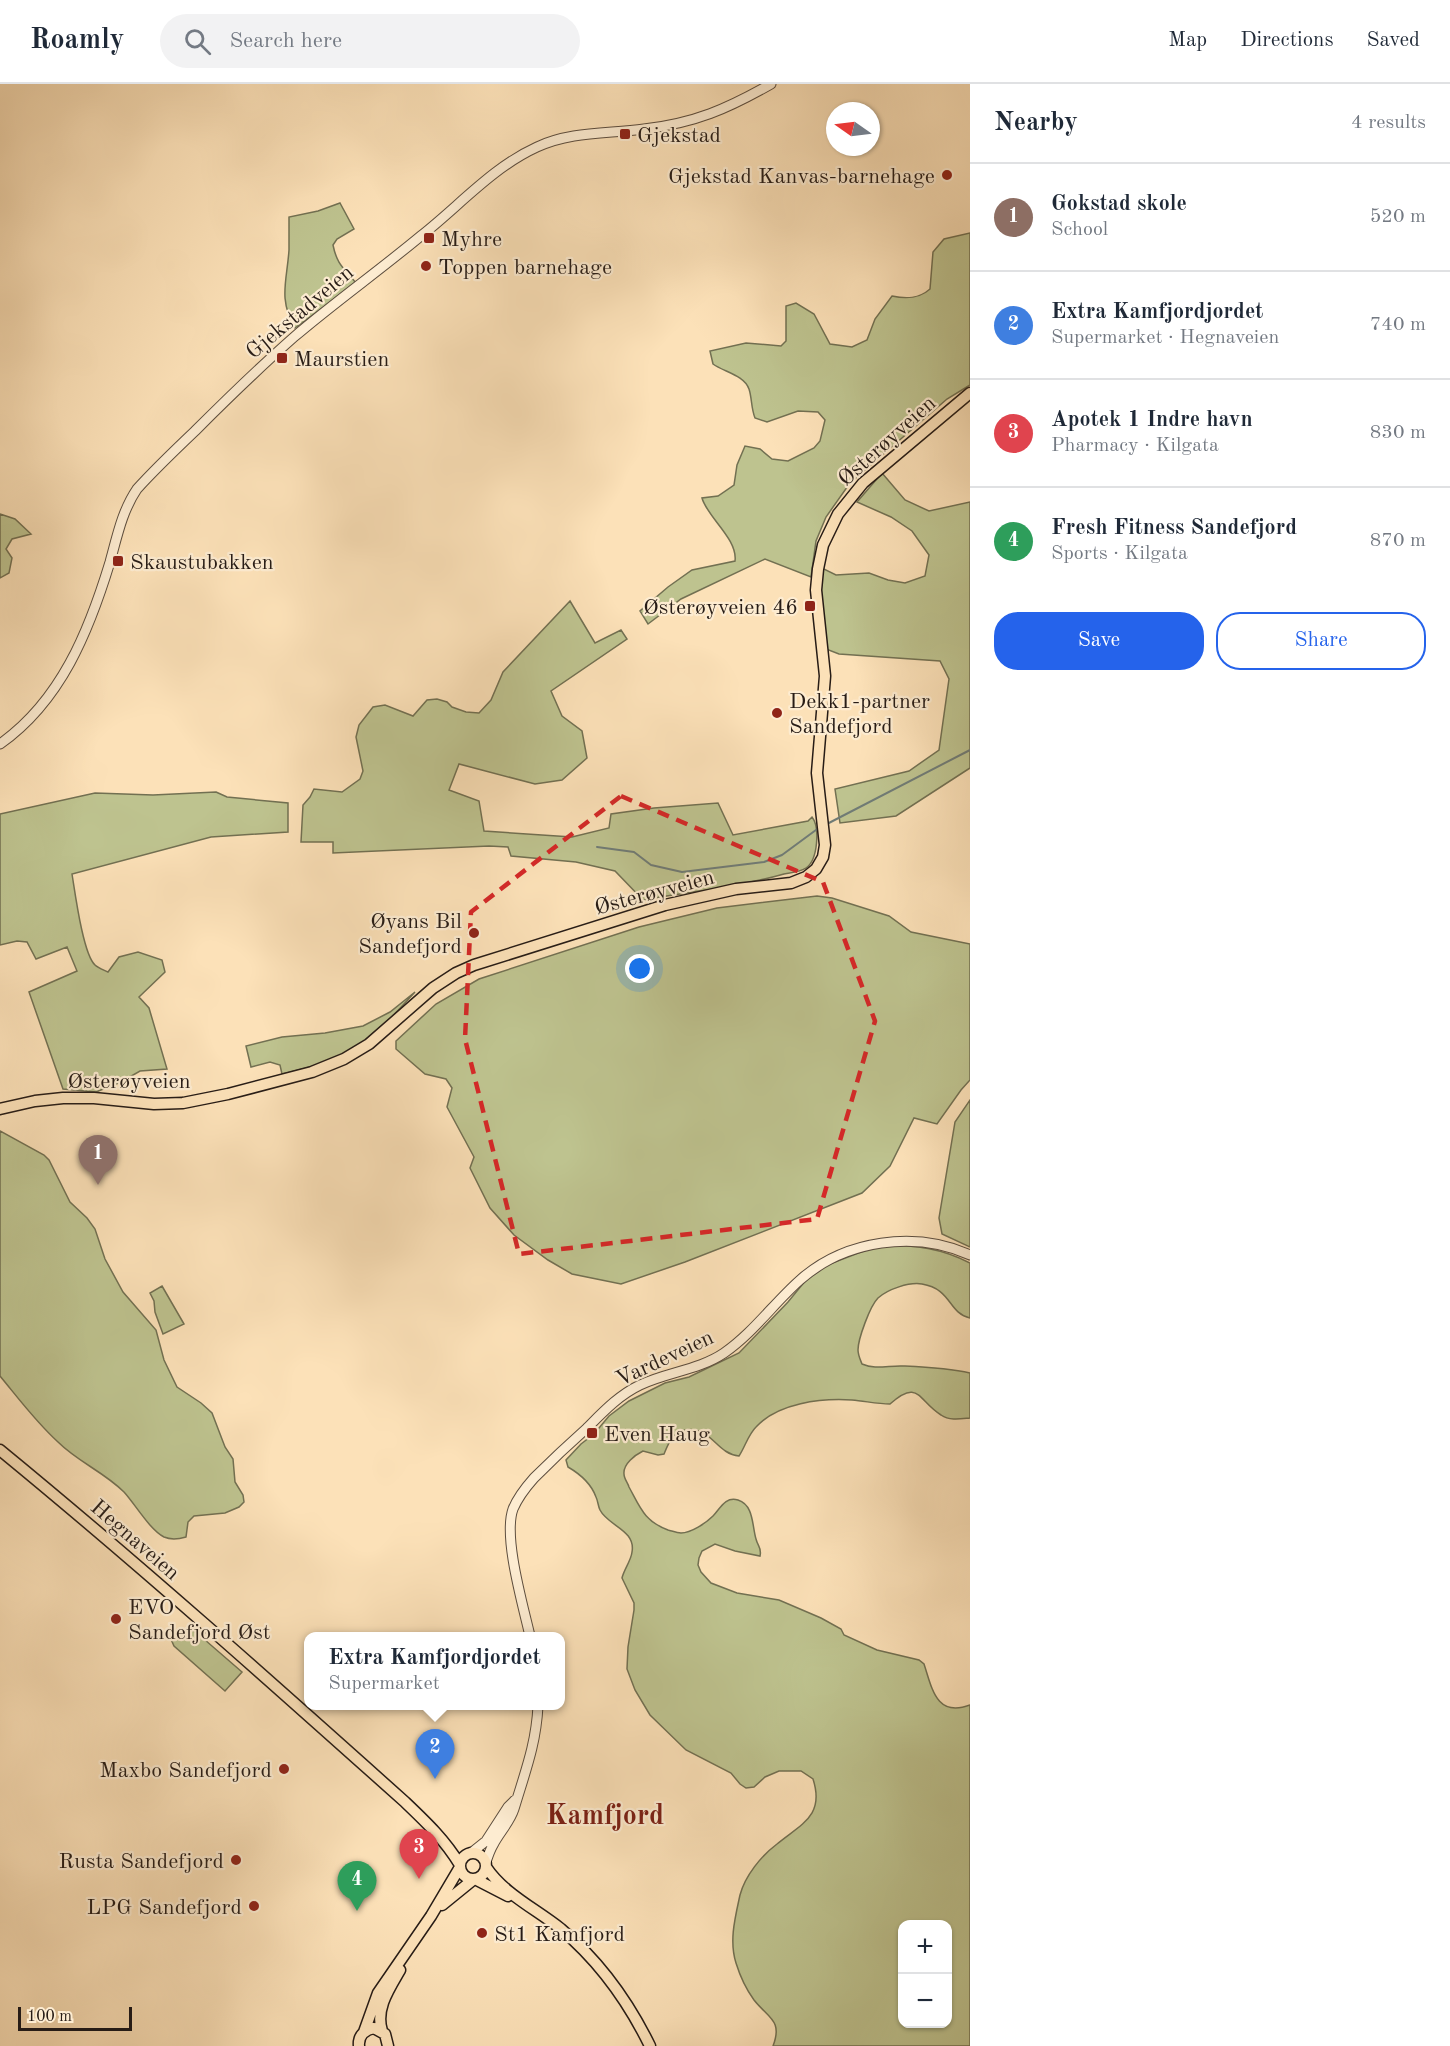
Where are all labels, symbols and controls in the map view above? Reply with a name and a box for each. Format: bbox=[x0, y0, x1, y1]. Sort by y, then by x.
search box bbox=[160, 14, 580, 68]
icon: search bbox=[181, 25, 214, 58]
text: Roamly bbox=[30, 27, 124, 55]
text: Search here bbox=[229, 30, 342, 52]
text: Map bbox=[1168, 30, 1207, 51]
text: Directions bbox=[1240, 30, 1334, 51]
text: Saved bbox=[1367, 30, 1420, 51]
north arrow bbox=[826, 102, 880, 156]
text: Nearby bbox=[994, 110, 1078, 136]
text: 4 results bbox=[1351, 113, 1426, 133]
place label: Gjekstad bbox=[637, 125, 721, 147]
marker: Gjekstad bbox=[618, 127, 632, 141]
place label: Gjekstad Kanvas-barnehage bbox=[668, 166, 935, 188]
marker: Gjekstad Kanvas-barnehage bbox=[940, 168, 954, 182]
text: Gokstad skole bbox=[1051, 193, 1187, 215]
text: 1 bbox=[1008, 207, 1019, 227]
text: 520 m bbox=[1370, 207, 1426, 227]
text: School bbox=[1051, 220, 1108, 240]
place label: Myhre bbox=[441, 229, 502, 251]
marker: Myhre bbox=[422, 231, 436, 245]
place label: Toppen barnehage bbox=[438, 257, 612, 279]
marker: Toppen barnehage bbox=[419, 259, 433, 273]
street label: Gjekstadveien bbox=[242, 261, 358, 364]
text: Extra Kamfjordjordet bbox=[1051, 301, 1263, 323]
text: 2 bbox=[1008, 315, 1019, 335]
text: 740 m bbox=[1370, 315, 1426, 335]
text: Supermarket · Hegnaveien bbox=[1051, 328, 1279, 348]
place label: Maurstien bbox=[294, 349, 389, 371]
marker: Maurstien bbox=[275, 351, 289, 365]
street label: Østerøyveien bbox=[834, 392, 940, 491]
text: Apotek 1 Indre havn bbox=[1051, 409, 1253, 431]
text: 3 bbox=[1008, 423, 1019, 443]
text: 830 m bbox=[1370, 423, 1426, 443]
text: Pharmacy · Kilgata bbox=[1051, 436, 1219, 456]
text: Fresh Fitness Sandefjord bbox=[1051, 517, 1297, 539]
text: 4 bbox=[1008, 531, 1019, 551]
text: 870 m bbox=[1370, 531, 1426, 551]
text: Sports · Kilgata bbox=[1051, 544, 1188, 564]
place label: Skaustubakken bbox=[130, 552, 274, 574]
marker: Skaustubakken bbox=[111, 554, 125, 568]
place label: Østerøyveien 46 bbox=[643, 597, 798, 619]
marker: Østerøyveien 46 bbox=[803, 599, 817, 613]
button: Save bbox=[994, 612, 1204, 670]
button: Share bbox=[1216, 612, 1426, 670]
place label: Dekk1-partner Sandefjord bbox=[789, 691, 930, 738]
marker: Dekk1-partner Sandefjord bbox=[770, 706, 784, 720]
street label: Østerøyveien bbox=[592, 866, 717, 919]
place label: Øyans Bil Sandefjord bbox=[358, 911, 462, 958]
marker: Øyans Bil Sandefjord bbox=[467, 926, 481, 940]
your location bbox=[625, 954, 654, 983]
street label: Østerøyveien bbox=[67, 1071, 191, 1093]
pin: 1 bbox=[78, 1136, 118, 1185]
street label: Vardeveien bbox=[612, 1327, 717, 1391]
place label: Even Haug bbox=[604, 1424, 710, 1446]
marker: Even Haug bbox=[585, 1426, 599, 1440]
street label: Hegnaveien bbox=[86, 1496, 184, 1585]
place label: EVO Sandefjord Øst bbox=[128, 1597, 271, 1644]
marker: EVO Sandefjord Øst bbox=[109, 1612, 123, 1626]
popup bbox=[304, 1632, 565, 1710]
text: Extra Kamfjordjordet bbox=[328, 1647, 541, 1669]
text: Supermarket bbox=[328, 1674, 440, 1694]
pin: 2 bbox=[416, 1730, 454, 1779]
place label: Maxbo Sandefjord bbox=[99, 1760, 272, 1782]
marker: Maxbo Sandefjord bbox=[277, 1762, 291, 1776]
district label: Kamfjord bbox=[546, 1803, 664, 1831]
pin: 3 bbox=[400, 1830, 438, 1879]
place label: Rusta Sandefjord bbox=[59, 1851, 224, 1873]
marker: Rusta Sandefjord bbox=[229, 1853, 243, 1867]
pin: 4 bbox=[338, 1862, 376, 1911]
place label: LPG Sandefjord bbox=[87, 1897, 242, 1919]
marker: LPG Sandefjord bbox=[247, 1899, 261, 1913]
map controls bbox=[898, 1920, 952, 2028]
button: + bbox=[898, 1920, 952, 1974]
place label: St1 Kamfjord bbox=[494, 1924, 625, 1946]
marker: St1 Kamfjord bbox=[475, 1926, 489, 1940]
button: − bbox=[898, 1974, 952, 2028]
scale bar bbox=[18, 2004, 132, 2032]
text: 100 m bbox=[27, 2009, 72, 2025]

